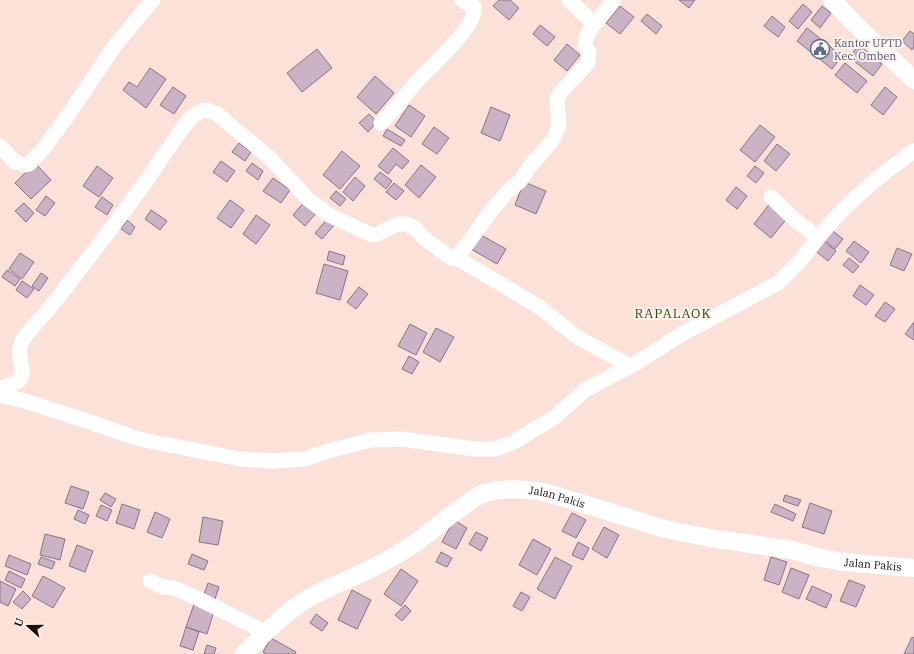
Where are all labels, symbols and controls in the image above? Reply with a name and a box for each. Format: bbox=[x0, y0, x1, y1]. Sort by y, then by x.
place label: Kantor UPTD Kec. Omben bbox=[834, 36, 902, 63]
public building icon: Kantor UPTD Kec. Omben bbox=[809, 38, 831, 60]
district label: RAPALAOK bbox=[634, 305, 712, 322]
street label: Jalan Pakis bbox=[528, 483, 587, 511]
street label: Jalan Pakis bbox=[843, 555, 902, 574]
north arrow bbox=[8, 606, 48, 646]
text: U bbox=[11, 615, 27, 629]

